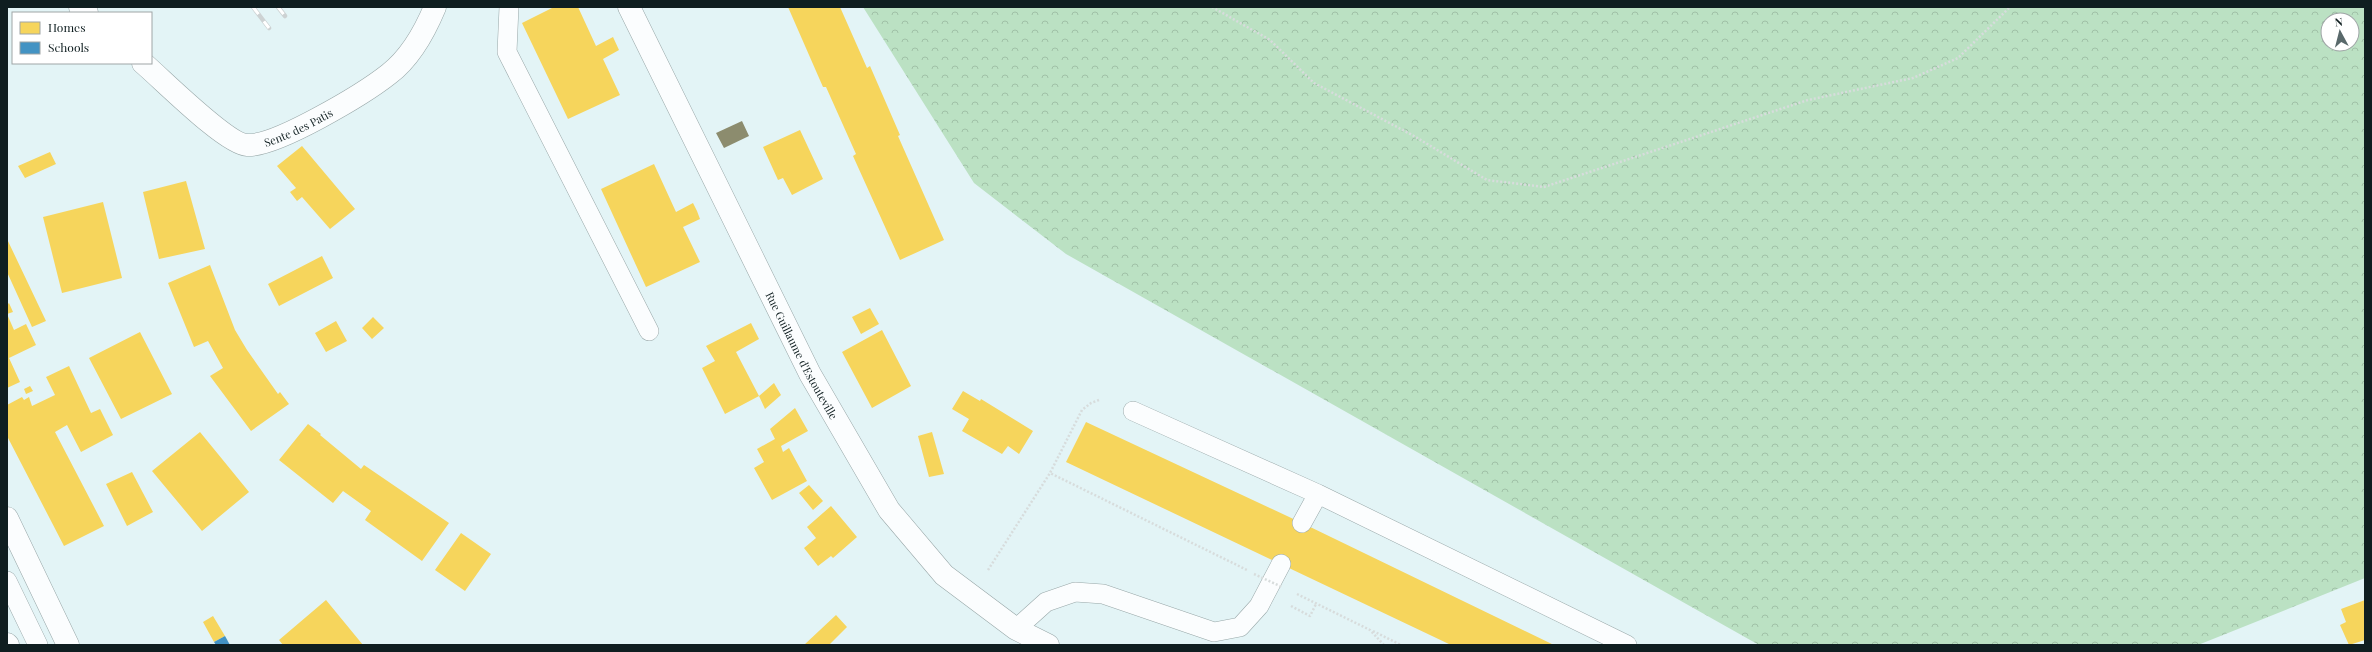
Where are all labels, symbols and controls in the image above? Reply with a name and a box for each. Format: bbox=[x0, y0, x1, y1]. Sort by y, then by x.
legend bbox=[12, 12, 152, 64]
north arrow bbox=[2320, 12, 2360, 52]
text: N bbox=[2334, 14, 2344, 30]
text: Homes bbox=[48, 19, 86, 35]
text: Schools bbox=[48, 39, 89, 55]
street label: Sente des Patis bbox=[262, 104, 335, 149]
street label: Rue Guillaume d'Estouteville bbox=[763, 289, 842, 422]

